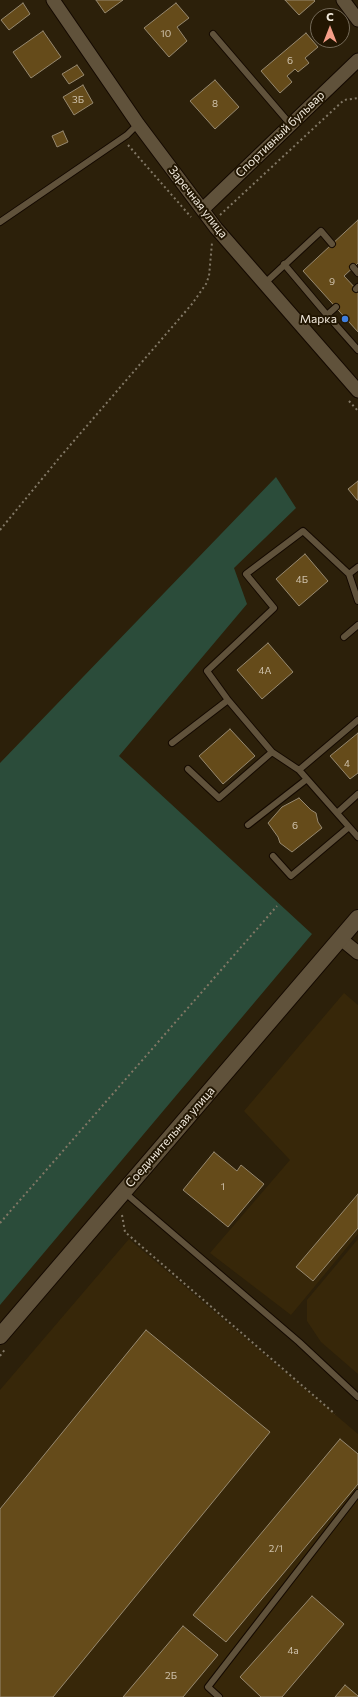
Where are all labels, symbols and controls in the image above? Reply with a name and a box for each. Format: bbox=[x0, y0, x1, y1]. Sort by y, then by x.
north arrow bbox=[310, 8, 350, 48]
text: С bbox=[326, 10, 334, 23]
house number: 10 bbox=[161, 28, 171, 40]
house number: 6 bbox=[287, 55, 293, 67]
street label: Спортивный бульвар bbox=[232, 88, 328, 180]
house number: 3Б bbox=[72, 94, 84, 106]
house number: 8 bbox=[212, 98, 218, 110]
street label: Заречная улица bbox=[165, 163, 231, 241]
house number: 9 bbox=[329, 276, 335, 288]
place label: Марка bbox=[300, 312, 337, 326]
marker: Марка bbox=[340, 314, 350, 324]
house number: 4Б bbox=[296, 574, 308, 586]
house number: 4А bbox=[259, 665, 271, 677]
house number: 4 bbox=[344, 758, 350, 770]
house number: 6 bbox=[292, 820, 298, 832]
street label: Соединительная улица bbox=[122, 1084, 218, 1190]
house number: 1 bbox=[221, 1181, 225, 1193]
house number: 2/1 bbox=[269, 1543, 283, 1555]
house number: 4а bbox=[287, 1645, 299, 1657]
house number: 2Б bbox=[165, 1670, 177, 1682]

